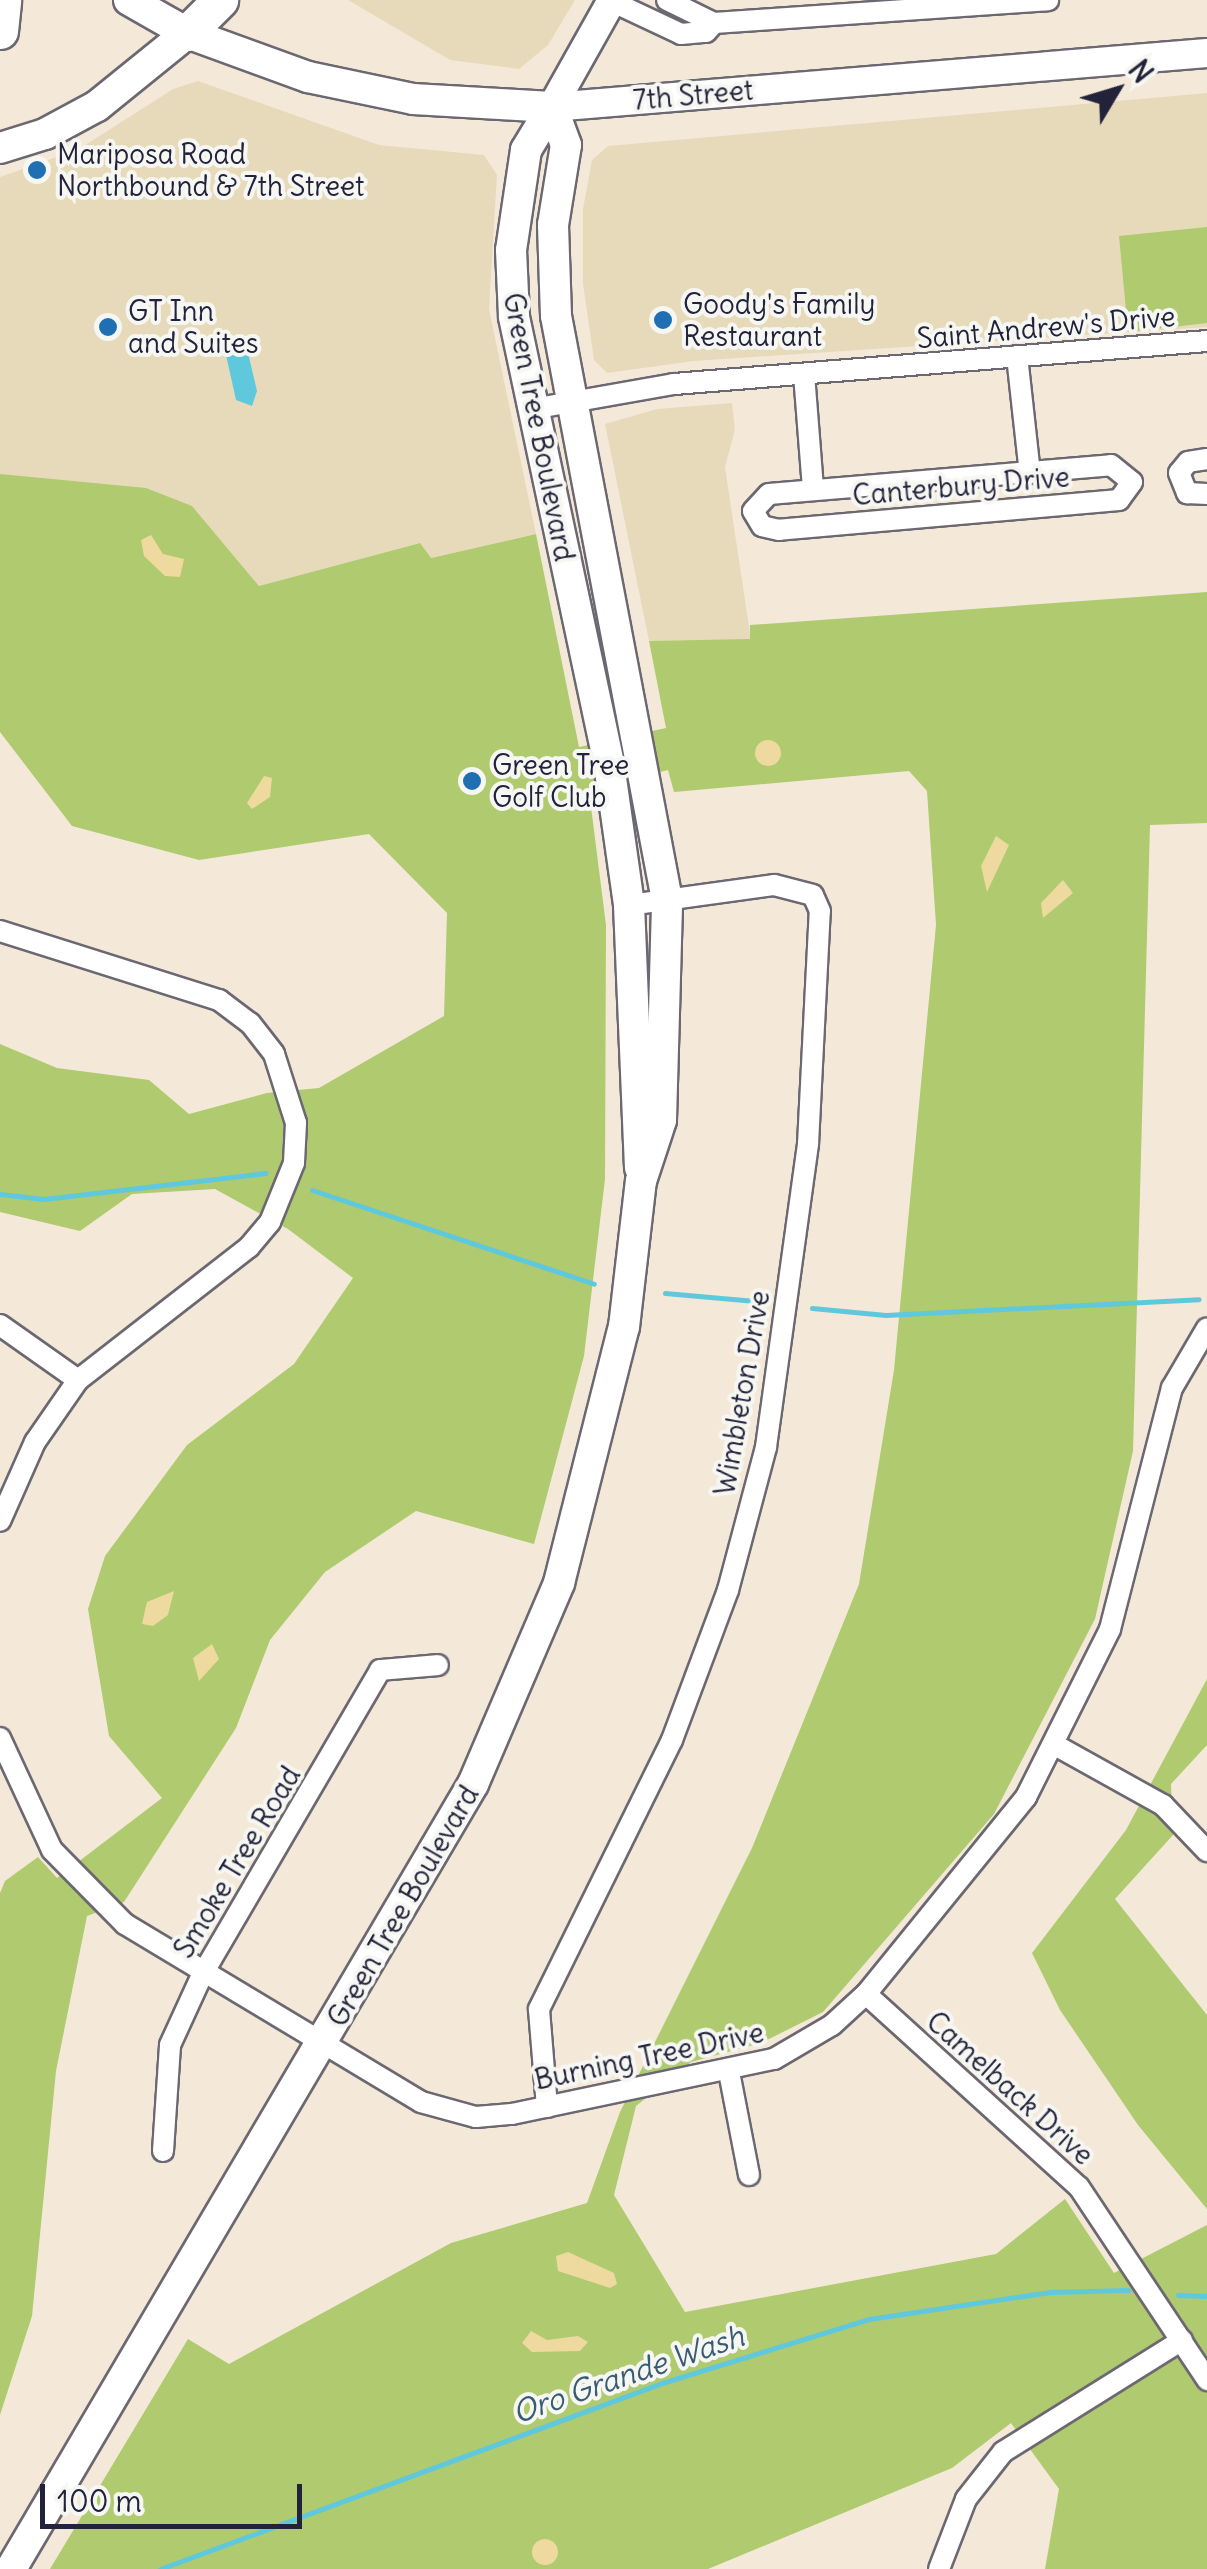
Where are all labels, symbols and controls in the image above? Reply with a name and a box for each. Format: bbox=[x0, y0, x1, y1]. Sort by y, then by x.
north arrow bbox=[1067, 40, 1167, 140]
text: N bbox=[1120, 53, 1161, 90]
street label: 7th Street bbox=[631, 73, 755, 117]
place label: Mariposa Road Northbound & 7th Street bbox=[57, 137, 365, 203]
marker: Mariposa Road Northbound & 7th Street bbox=[26, 159, 48, 181]
place label: Goody's Family Restaurant bbox=[683, 287, 875, 353]
street label: Green Tree Boulevard bbox=[496, 290, 582, 564]
place label: GT Inn and Suites bbox=[128, 294, 258, 360]
street label: Saint Andrew's Drive bbox=[915, 299, 1177, 355]
marker: Goody's Family Restaurant bbox=[652, 309, 674, 331]
marker: GT Inn and Suites bbox=[97, 316, 119, 338]
street label: Canterbury Drive bbox=[851, 460, 1071, 512]
place label: Green Tree Golf Club bbox=[492, 748, 629, 814]
marker: Green Tree Golf Club bbox=[461, 770, 483, 792]
street label: Wimbleton Drive bbox=[707, 1288, 777, 1498]
street label: Smoke Tree Road bbox=[167, 1760, 307, 1964]
street label: Green Tree Boulevard bbox=[320, 1779, 486, 2033]
street label: Camelback Drive bbox=[920, 2004, 1100, 2172]
street label: Burning Tree Drive bbox=[531, 2015, 767, 2097]
water label: Oro Grande Wash bbox=[508, 2318, 748, 2430]
scale bar bbox=[45, 2464, 308, 2526]
text: 100 m bbox=[57, 2482, 142, 2520]

